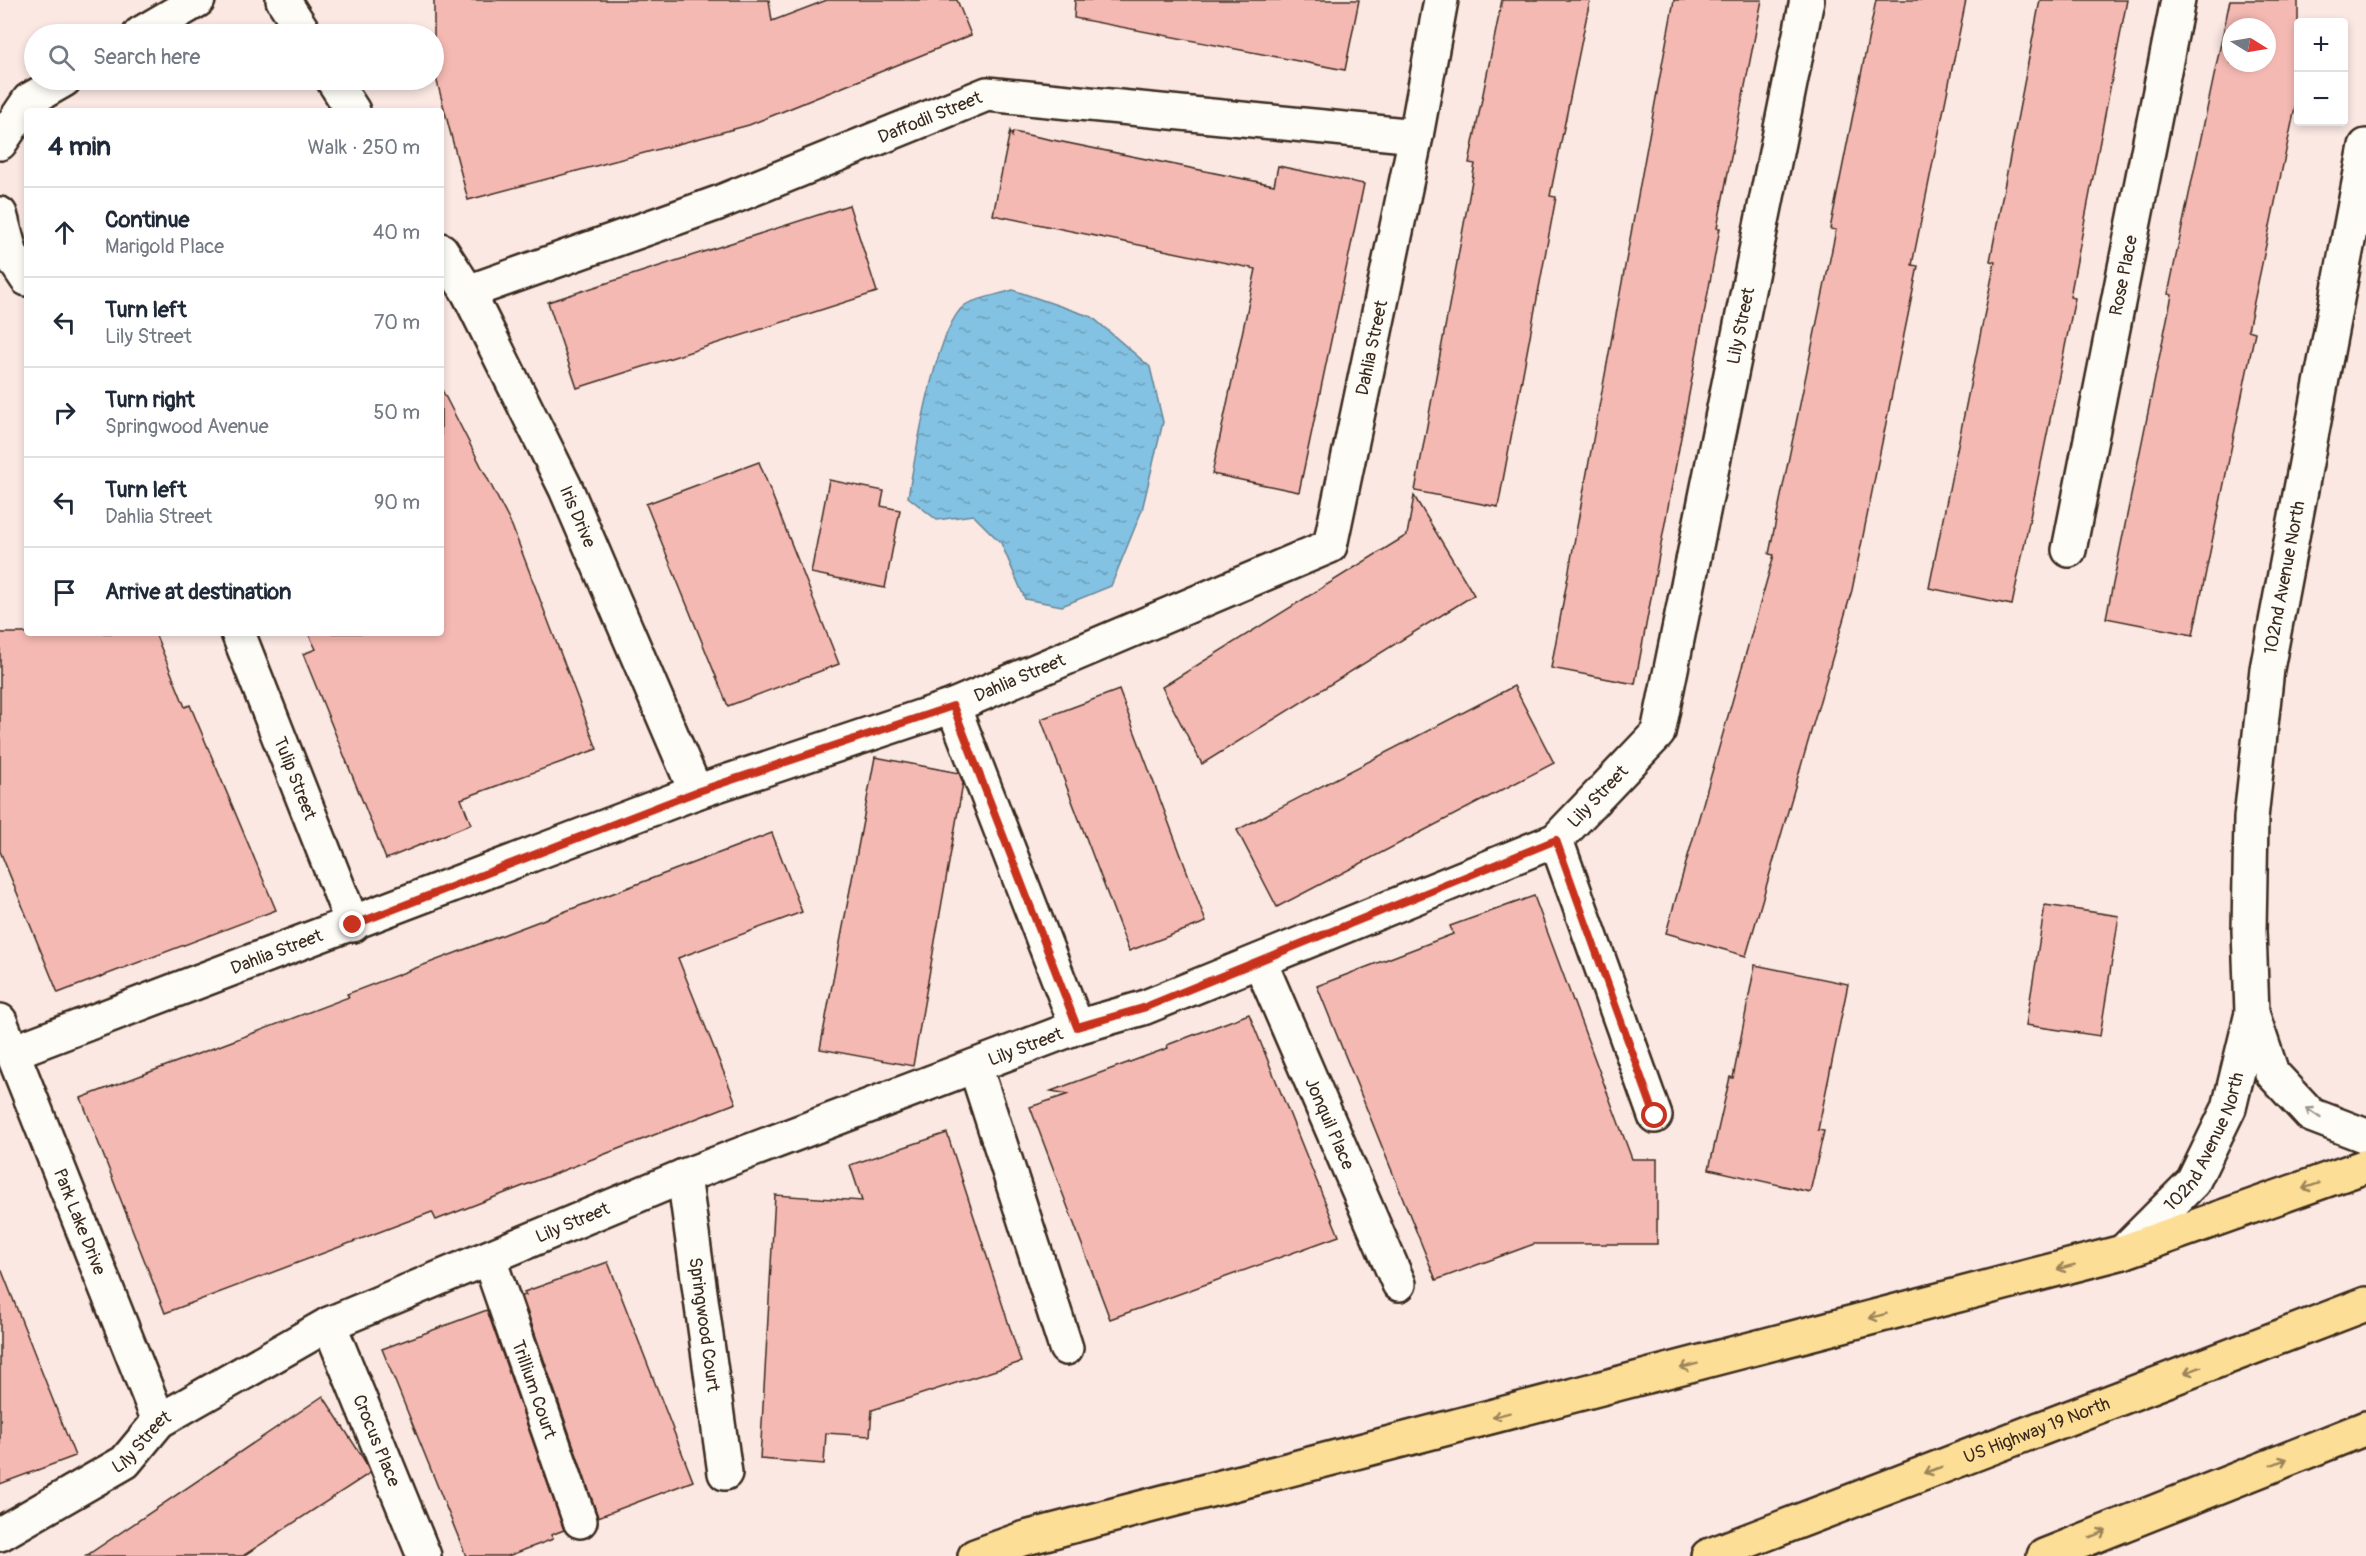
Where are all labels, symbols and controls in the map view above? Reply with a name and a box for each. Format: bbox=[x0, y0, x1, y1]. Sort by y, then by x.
north arrow bbox=[2222, 18, 2276, 72]
map controls bbox=[2294, 18, 2348, 126]
button: + bbox=[2294, 18, 2348, 72]
search box bbox=[24, 24, 444, 90]
icon: search bbox=[45, 41, 78, 74]
text: Search here bbox=[93, 43, 200, 71]
button: − bbox=[2294, 72, 2348, 126]
street label: Daffodil Street bbox=[874, 86, 986, 148]
text: 4 min bbox=[48, 131, 111, 163]
text: Walk · 250 m bbox=[308, 135, 420, 160]
text: Continue bbox=[105, 206, 189, 234]
icon: ahead bbox=[48, 216, 81, 249]
text: 40 m bbox=[373, 220, 420, 245]
street label: Rose Place bbox=[2104, 233, 2143, 318]
text: Marigold Place bbox=[105, 234, 224, 259]
street label: Lily Street bbox=[1722, 285, 1760, 366]
text: Turn left bbox=[105, 296, 187, 324]
street label: Dahlia Street bbox=[1350, 297, 1393, 397]
icon: left bbox=[48, 306, 81, 339]
text: 70 m bbox=[374, 310, 420, 335]
text: Lily Street bbox=[105, 324, 192, 349]
text: Turn right bbox=[105, 386, 195, 414]
icon: right bbox=[48, 396, 81, 429]
text: 50 m bbox=[373, 400, 420, 425]
text: Springwood Avenue bbox=[105, 414, 269, 439]
text: Turn left bbox=[105, 476, 187, 504]
street label: Iris Drive bbox=[554, 482, 601, 551]
icon: left bbox=[48, 486, 81, 519]
text: 90 m bbox=[374, 490, 420, 515]
street label: 102nd Avenue North bbox=[2259, 499, 2310, 656]
text: Dahlia Street bbox=[105, 504, 212, 529]
icon: arrive bbox=[48, 576, 81, 609]
text: Arrive at destination bbox=[105, 578, 291, 606]
street label: Dahlia Street bbox=[970, 648, 1069, 707]
street label: Tulip Street bbox=[268, 733, 322, 824]
street label: Lily Street bbox=[1562, 760, 1633, 833]
route end bbox=[339, 911, 365, 937]
street label: Dahlia Street bbox=[227, 923, 327, 980]
street label: Lily Street bbox=[985, 1022, 1067, 1071]
street label: 102nd Avenue North bbox=[2159, 1070, 2249, 1216]
street label: Jonquil Place bbox=[1300, 1074, 1360, 1173]
route start bbox=[1641, 1102, 1667, 1128]
one-way arrow bbox=[2304, 1107, 2321, 1120]
street label: Park Lake Drive bbox=[48, 1165, 111, 1278]
one-way arrow bbox=[2302, 1181, 2321, 1192]
street label: Lily Street bbox=[532, 1197, 614, 1248]
street label: Springwood Court bbox=[684, 1256, 725, 1394]
one-way arrow bbox=[2057, 1261, 2076, 1273]
one-way arrow bbox=[1869, 1311, 1888, 1322]
street label: Trillium Court bbox=[507, 1337, 562, 1442]
one-way arrow bbox=[1680, 1360, 1699, 1372]
one-way arrow bbox=[2185, 1366, 2203, 1377]
street label: Crocus Place bbox=[348, 1391, 406, 1490]
street label: US Highway 19 North bbox=[1960, 1392, 2113, 1469]
street label: Lily Street bbox=[108, 1405, 175, 1479]
one-way arrow bbox=[1492, 1410, 1511, 1422]
one-way arrow bbox=[2269, 1456, 2288, 1467]
one-way arrow bbox=[1924, 1465, 1943, 1476]
one-way arrow bbox=[2088, 1528, 2107, 1539]

